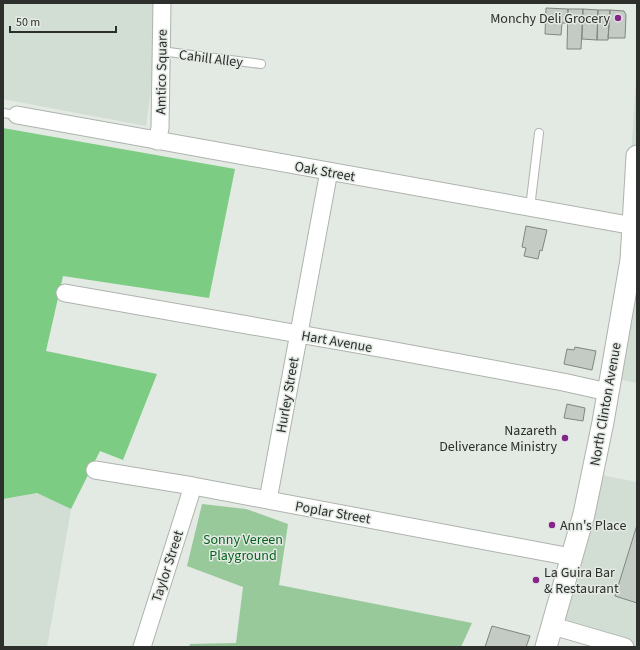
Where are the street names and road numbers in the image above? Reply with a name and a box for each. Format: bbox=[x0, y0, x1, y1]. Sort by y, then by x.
street label: Amtico Square bbox=[151, 29, 173, 115]
street label: Cahill Alley bbox=[178, 45, 244, 73]
street label: Oak Street bbox=[293, 157, 357, 187]
street label: Hart Avenue bbox=[300, 326, 374, 358]
street label: North Clinton Avenue bbox=[585, 341, 627, 467]
street label: Hurley Street bbox=[271, 355, 305, 435]
street label: Poplar Street bbox=[294, 497, 372, 530]
street label: Taylor Street bbox=[147, 528, 189, 605]

